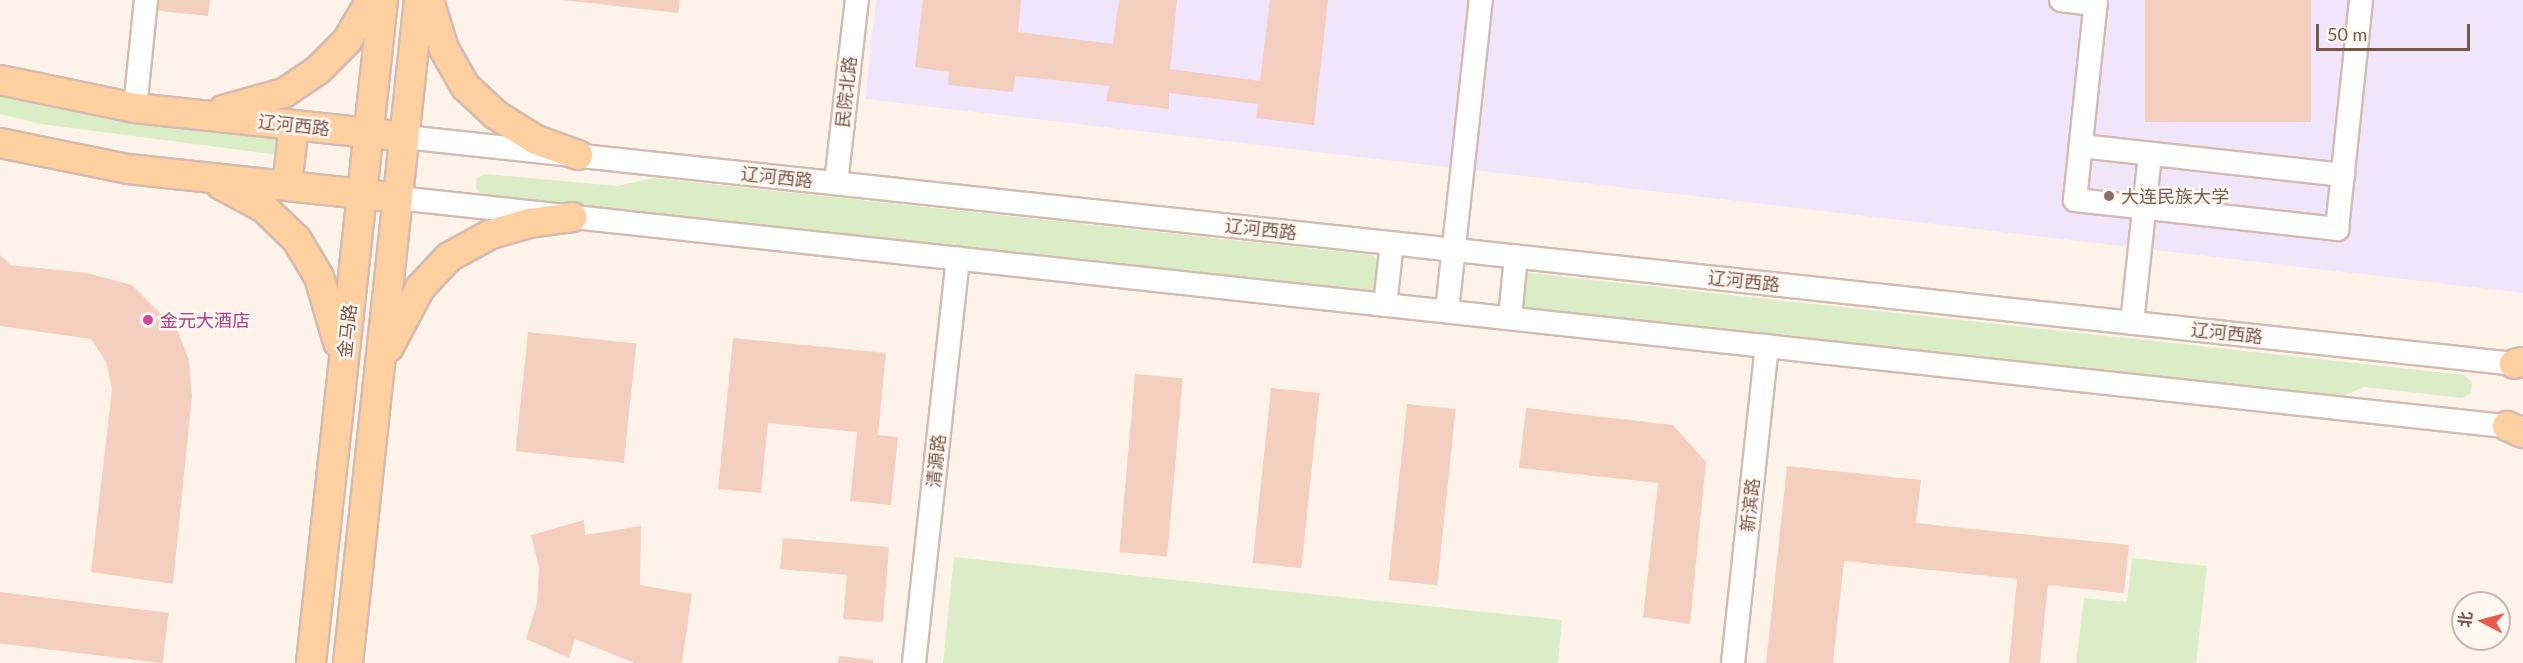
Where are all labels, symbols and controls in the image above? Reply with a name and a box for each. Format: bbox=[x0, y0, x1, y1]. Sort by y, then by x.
scale bar bbox=[2319, 12, 2474, 50]
text: 50 m bbox=[2327, 23, 2367, 45]
street label: 民院北路 bbox=[831, 55, 861, 129]
street label: 辽河西路 bbox=[257, 110, 331, 140]
street label: 辽河西路 bbox=[740, 162, 814, 192]
place label: 大连民族大学 bbox=[2121, 185, 2229, 207]
marker: 大连民族大学 bbox=[2102, 189, 2116, 203]
street label: 辽河西路 bbox=[1224, 214, 1298, 244]
street label: 辽河西路 bbox=[1707, 266, 1781, 296]
street label: 金马路 bbox=[333, 303, 361, 359]
place label: 金元大酒店 bbox=[160, 309, 250, 331]
marker: 金元大酒店 bbox=[141, 313, 155, 327]
street label: 辽河西路 bbox=[2190, 318, 2264, 348]
street label: 清源路 bbox=[922, 433, 950, 489]
street label: 新滨路 bbox=[1736, 477, 1764, 533]
north arrow bbox=[2451, 591, 2511, 651]
text: 北 bbox=[2454, 610, 2475, 628]

